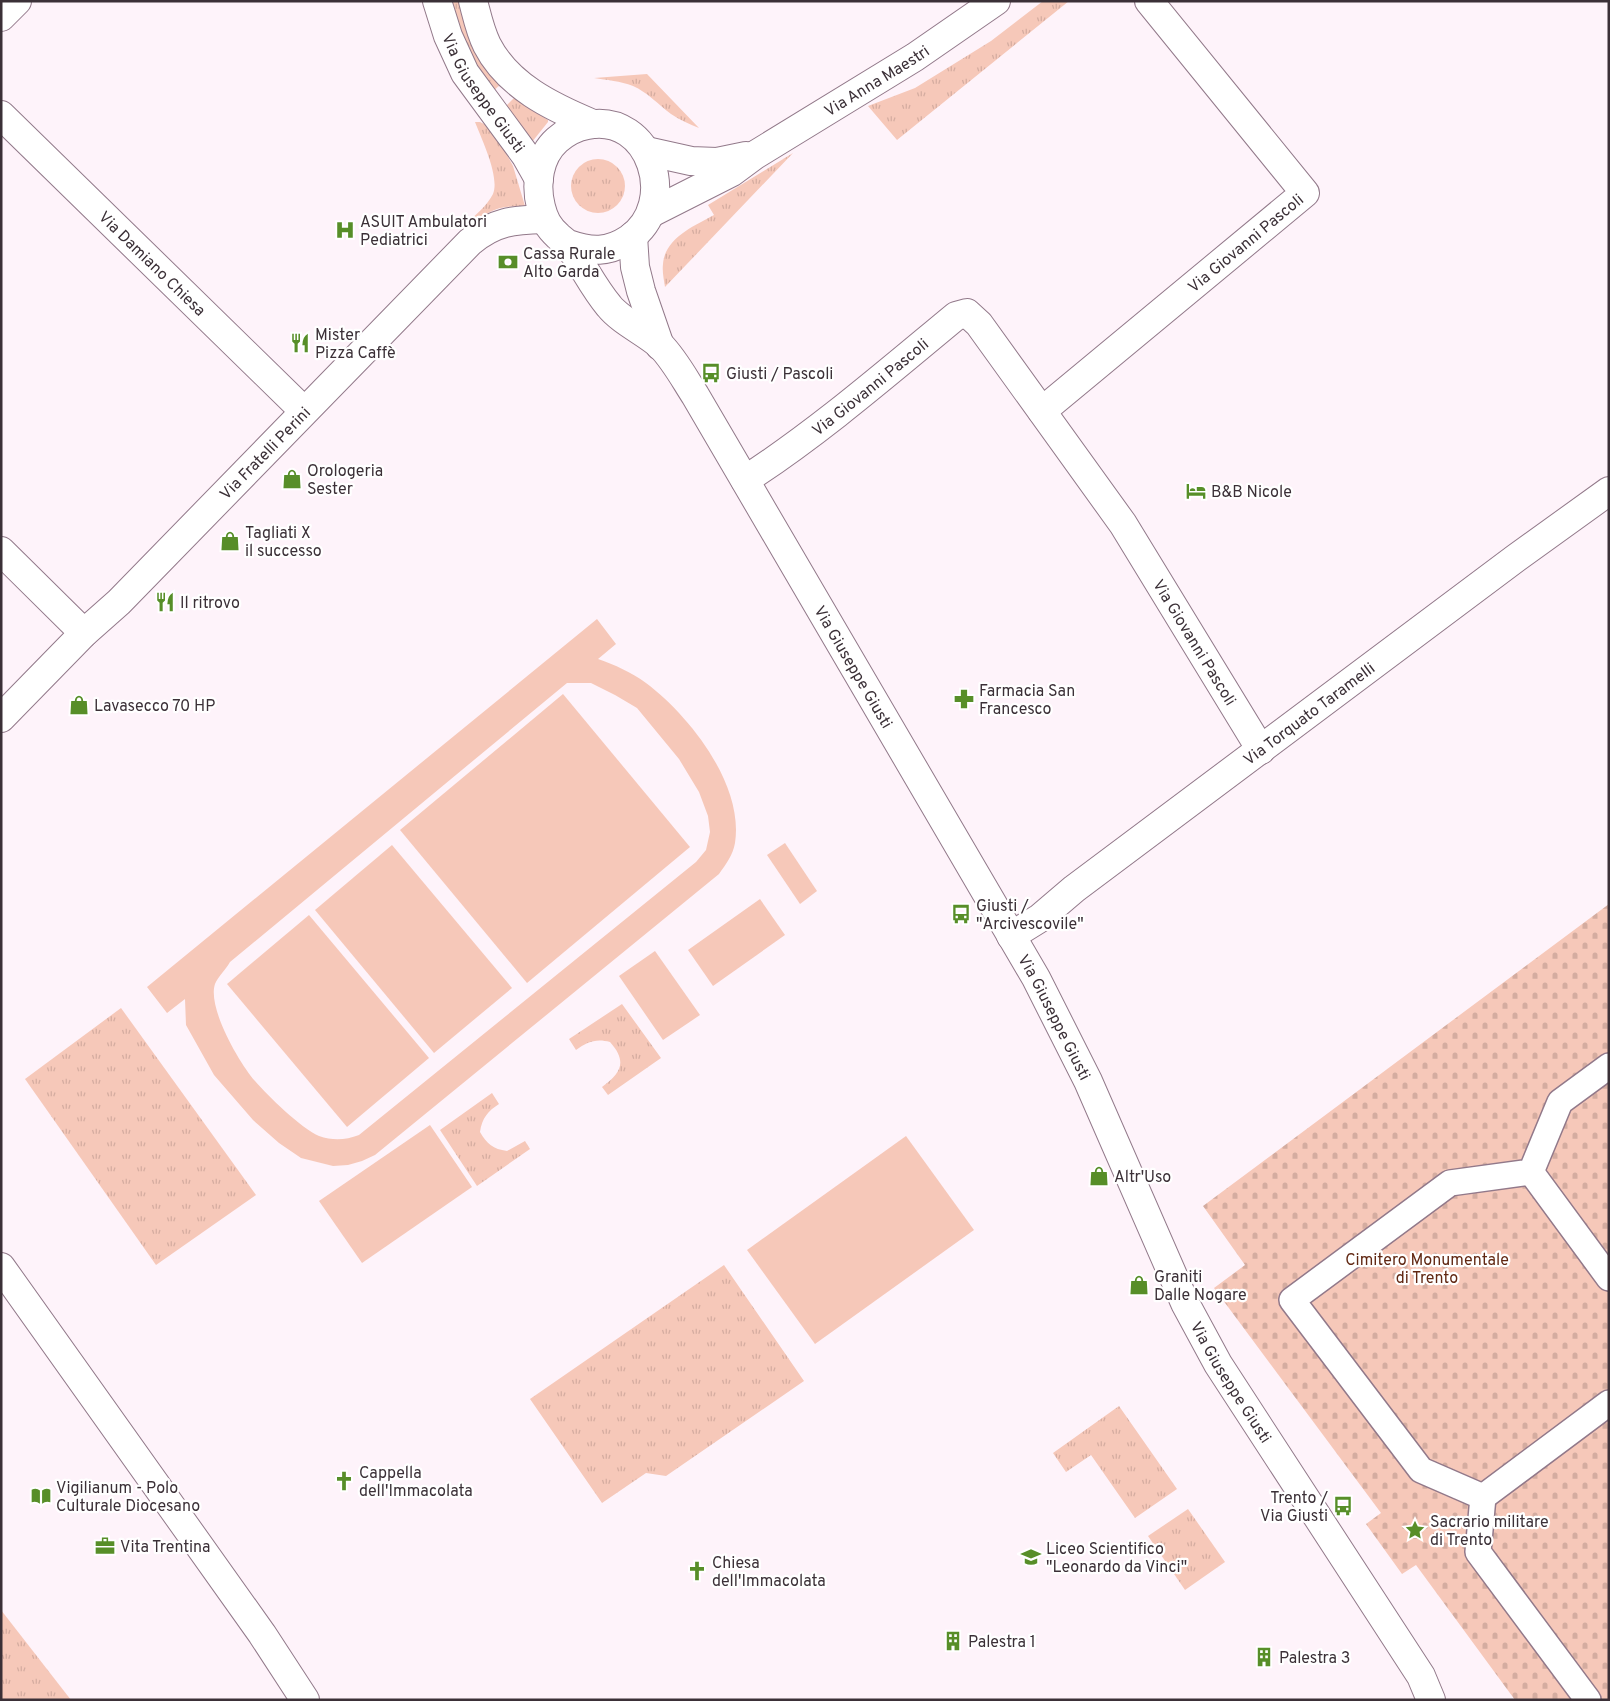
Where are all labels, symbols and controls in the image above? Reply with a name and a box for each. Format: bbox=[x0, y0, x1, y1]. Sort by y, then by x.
street label: Via Giuseppe Giusti bbox=[436, 31, 528, 157]
street label: Via Anna Maestri bbox=[821, 42, 934, 122]
street label: Via Giovanni Pascoli bbox=[1185, 190, 1308, 298]
street label: Via Damiano Chiesa bbox=[94, 208, 209, 321]
place label: ASUIT Ambulatori Pediatrici bbox=[360, 213, 487, 251]
hospital icon: ASUIT Ambulatori Pediatrici bbox=[334, 219, 356, 241]
place label: Cassa Rurale Alto Garda bbox=[523, 245, 615, 283]
bank icon: Cassa Rurale Alto Garda bbox=[497, 251, 519, 273]
place label: Mister Pizza Caffè bbox=[315, 326, 396, 364]
restaurant icon: Mister Pizza Caffè bbox=[289, 332, 311, 354]
street label: Via Giovanni Pascoli bbox=[809, 335, 933, 441]
bus stop icon: Giusti / Pascoli bbox=[700, 362, 722, 384]
place label: Giusti / Pascoli bbox=[726, 365, 833, 385]
street label: Via Fratelli Perini bbox=[216, 404, 316, 505]
place label: Orologeria Sester bbox=[307, 462, 383, 500]
shop icon: Orologeria Sester bbox=[281, 468, 303, 490]
hotel icon: B&B Nicole bbox=[1185, 480, 1207, 502]
place label: B&B Nicole bbox=[1211, 483, 1292, 503]
place label: Tagliati X il successo bbox=[245, 524, 322, 562]
shop icon: Tagliati X il successo bbox=[219, 530, 241, 552]
street label: Via Giovanni Pascoli bbox=[1147, 577, 1240, 710]
restaurant icon: Il ritrovo bbox=[154, 591, 176, 613]
place label: Il ritrovo bbox=[180, 594, 240, 614]
street label: Via Giuseppe Giusti bbox=[808, 603, 896, 733]
street label: Via Torquato Taramelli bbox=[1240, 659, 1380, 771]
place label: Farmacia San Francesco bbox=[979, 682, 1075, 720]
pharmacy icon: Farmacia San Francesco bbox=[953, 688, 975, 710]
shop icon: Lavasecco 70 HP bbox=[68, 694, 90, 716]
place label: Lavasecco 70 HP bbox=[94, 697, 215, 717]
place label: Giusti / "Arcivescovile" bbox=[976, 897, 1084, 935]
bus stop icon: Giusti / "Arcivescovile" bbox=[950, 903, 972, 925]
street label: Via Giuseppe Giusti bbox=[1012, 951, 1094, 1084]
shop icon: Altr'Uso bbox=[1088, 1165, 1110, 1187]
place label: Altr'Uso bbox=[1114, 1168, 1171, 1188]
park label: Cimitero Monumentale di Trento bbox=[1345, 1251, 1509, 1289]
place label: Graniti Dalle Nogare bbox=[1154, 1268, 1247, 1306]
shop icon: Graniti Dalle Nogare bbox=[1128, 1274, 1150, 1296]
street label: Via Giuseppe Giusti bbox=[1185, 1319, 1275, 1447]
place label: Cappella dell'Immacolata bbox=[359, 1464, 473, 1502]
church icon: Cappella dell'Immacolata bbox=[333, 1470, 355, 1492]
place label: Vigilianum - Polo Culturale Diocesano bbox=[56, 1479, 200, 1517]
library icon: Vigilianum - Polo Culturale Diocesano bbox=[30, 1485, 52, 1507]
place label: Trento / Via Giusti bbox=[1260, 1489, 1328, 1527]
bus stop icon: Trento / Via Giusti bbox=[1332, 1495, 1354, 1517]
place label: Sacrario militare di Trento bbox=[1430, 1513, 1549, 1551]
place icon: Sacrario militare di Trento bbox=[1404, 1519, 1426, 1541]
office icon: Vita Trentina bbox=[94, 1535, 116, 1557]
place label: Vita Trentina bbox=[120, 1538, 211, 1558]
place label: Liceo Scientifico "Leonardo da Vinci" bbox=[1046, 1540, 1187, 1578]
school or university icon: Liceo Scientifico "Leonardo da Vinci" bbox=[1020, 1546, 1042, 1568]
place label: Chiesa dell'Immacolata bbox=[712, 1554, 826, 1592]
church icon: Chiesa dell'Immacolata bbox=[686, 1560, 708, 1582]
building icon: Palestra 1 bbox=[942, 1630, 964, 1652]
place label: Palestra 1 bbox=[968, 1633, 1036, 1653]
building icon: Palestra 3 bbox=[1253, 1646, 1275, 1668]
place label: Palestra 3 bbox=[1279, 1649, 1350, 1669]

